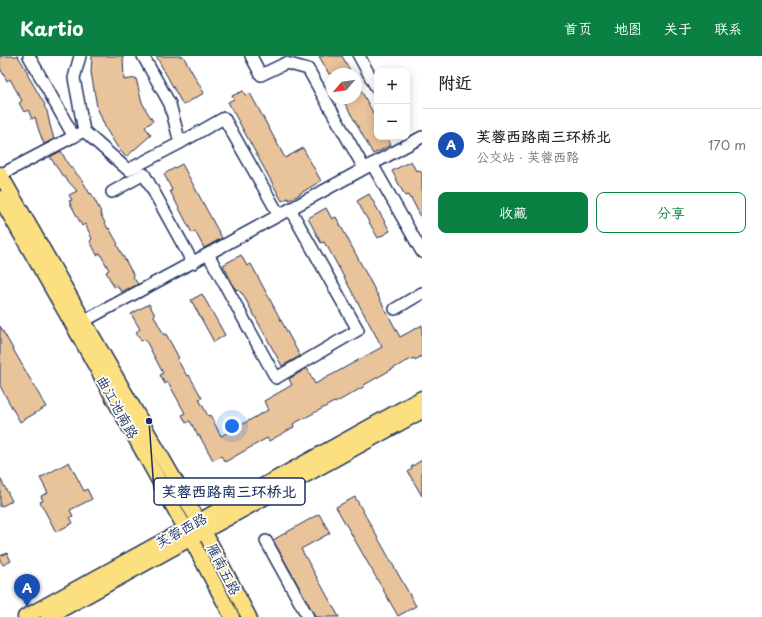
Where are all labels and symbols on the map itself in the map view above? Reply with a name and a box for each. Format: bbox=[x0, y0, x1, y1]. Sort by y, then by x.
north arrow bbox=[326, 68, 362, 104]
street label: 曲江池南路 bbox=[92, 371, 144, 443]
your location bbox=[222, 416, 242, 436]
callout: 芙蓉西路南三环桥北 bbox=[154, 478, 305, 505]
text: 芙蓉西路南三环桥北 bbox=[161, 479, 297, 502]
street label: 芙蓉西路 bbox=[151, 507, 211, 553]
street label: 雁南五路 bbox=[202, 539, 246, 599]
pin: A bbox=[14, 574, 40, 607]

